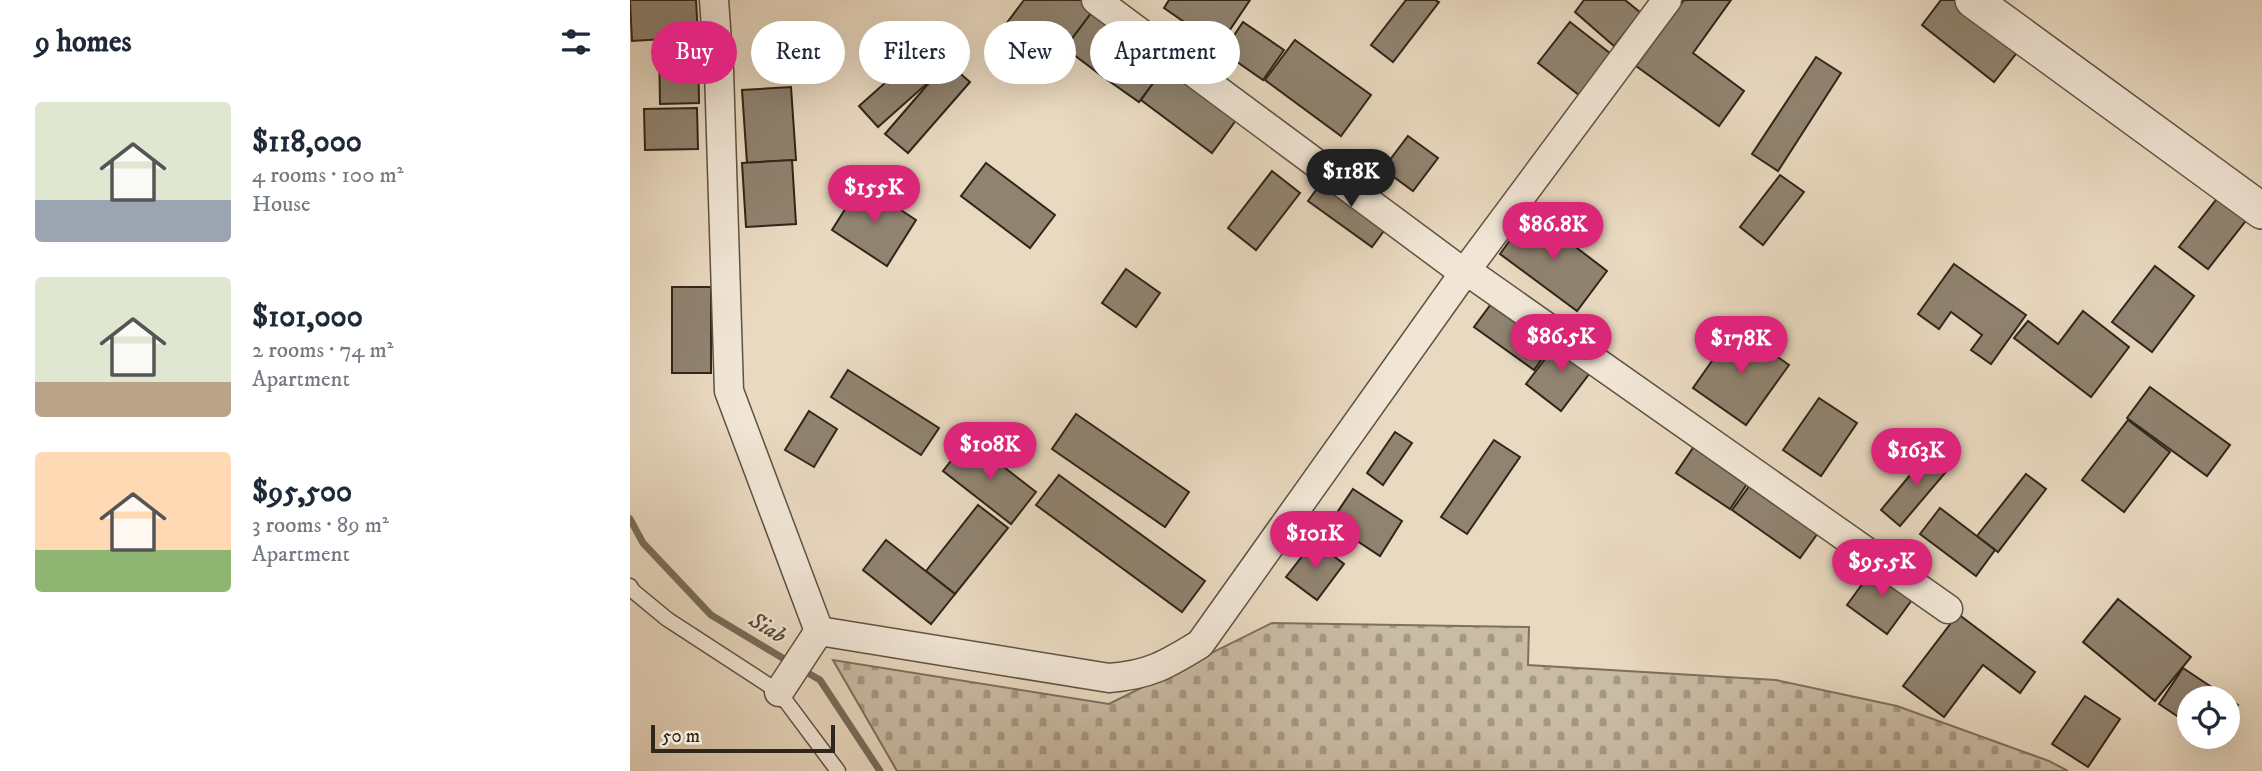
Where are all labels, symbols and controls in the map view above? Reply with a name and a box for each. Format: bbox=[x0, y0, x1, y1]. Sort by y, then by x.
chip: Buy bbox=[651, 21, 737, 84]
chip: Rent bbox=[751, 21, 845, 84]
chip: Filters bbox=[859, 21, 970, 84]
chip: New bbox=[984, 21, 1076, 84]
chip: Apartment bbox=[1090, 21, 1240, 84]
icon: filters bbox=[557, 23, 595, 61]
text: 9 homes bbox=[35, 24, 132, 61]
text: $118,000 bbox=[252, 124, 362, 161]
icon: home bbox=[91, 130, 175, 214]
pin: $118K bbox=[1302, 150, 1400, 209]
text: $118K bbox=[1322, 157, 1380, 186]
text: 4 rooms · 100 m² bbox=[252, 161, 404, 190]
pin: $155K bbox=[825, 166, 923, 225]
text: $155K bbox=[844, 173, 904, 202]
text: House bbox=[252, 190, 310, 219]
pin: $86.8K bbox=[1496, 202, 1610, 262]
text: $86.8K bbox=[1518, 210, 1588, 239]
text: $101,000 bbox=[252, 299, 363, 336]
icon: home bbox=[91, 305, 175, 389]
pin: $86.5K bbox=[1504, 314, 1618, 374]
pin: $178K bbox=[1692, 316, 1790, 376]
text: $86.5K bbox=[1527, 322, 1595, 351]
text: $178K bbox=[1711, 324, 1771, 353]
text: 2 rooms · 74 m² bbox=[252, 336, 393, 365]
text: Apartment bbox=[252, 365, 350, 394]
pin: $108K bbox=[941, 422, 1039, 482]
pin: $163K bbox=[1867, 428, 1965, 488]
text: $108K bbox=[960, 430, 1020, 459]
text: $163K bbox=[1887, 436, 1945, 465]
text: $95,500 bbox=[252, 474, 352, 511]
icon: home bbox=[91, 480, 175, 564]
text: 3 rooms · 89 m² bbox=[252, 511, 389, 540]
pin: $101K bbox=[1266, 512, 1364, 571]
text: $101K bbox=[1286, 519, 1344, 548]
text: Apartment bbox=[252, 540, 350, 569]
pin: $95.5K bbox=[1825, 540, 1939, 599]
text: $95.5K bbox=[1848, 547, 1916, 576]
water label: Siab bbox=[743, 605, 791, 651]
map controls bbox=[2177, 686, 2240, 749]
button: locate bbox=[2177, 686, 2240, 749]
scale bar bbox=[651, 722, 835, 754]
text: 50 m bbox=[662, 725, 700, 748]

